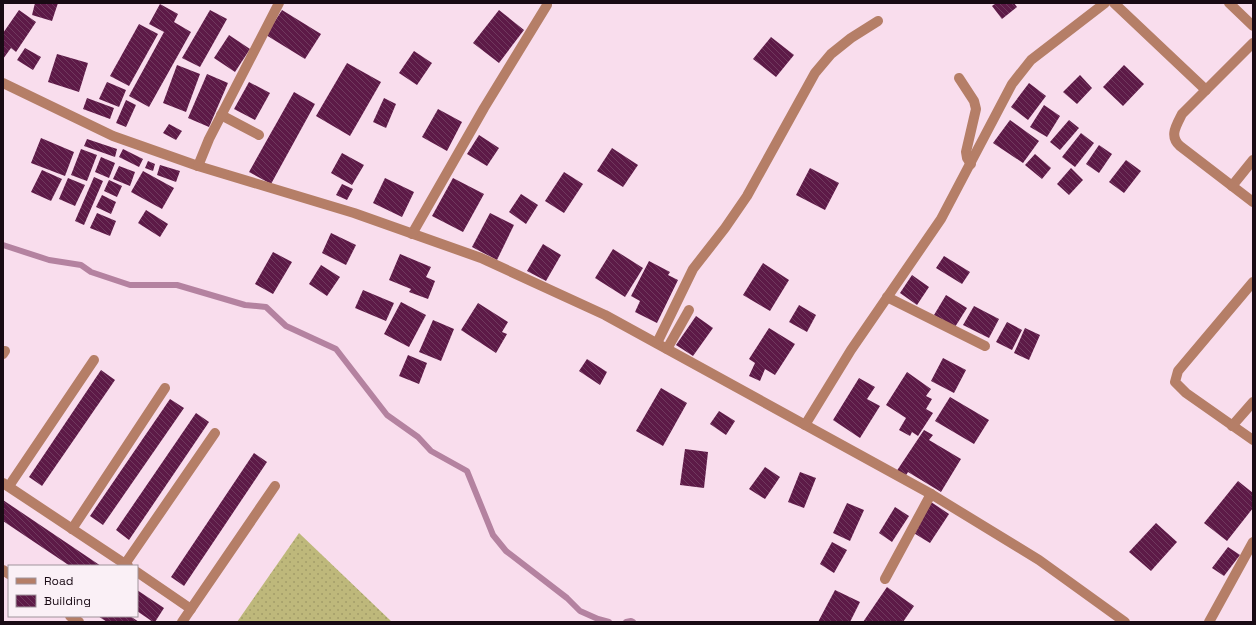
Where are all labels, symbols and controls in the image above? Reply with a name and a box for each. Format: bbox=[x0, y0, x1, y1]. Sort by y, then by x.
legend bbox=[8, 565, 138, 617]
text: Road bbox=[44, 573, 73, 589]
text: Building bbox=[44, 593, 91, 609]

